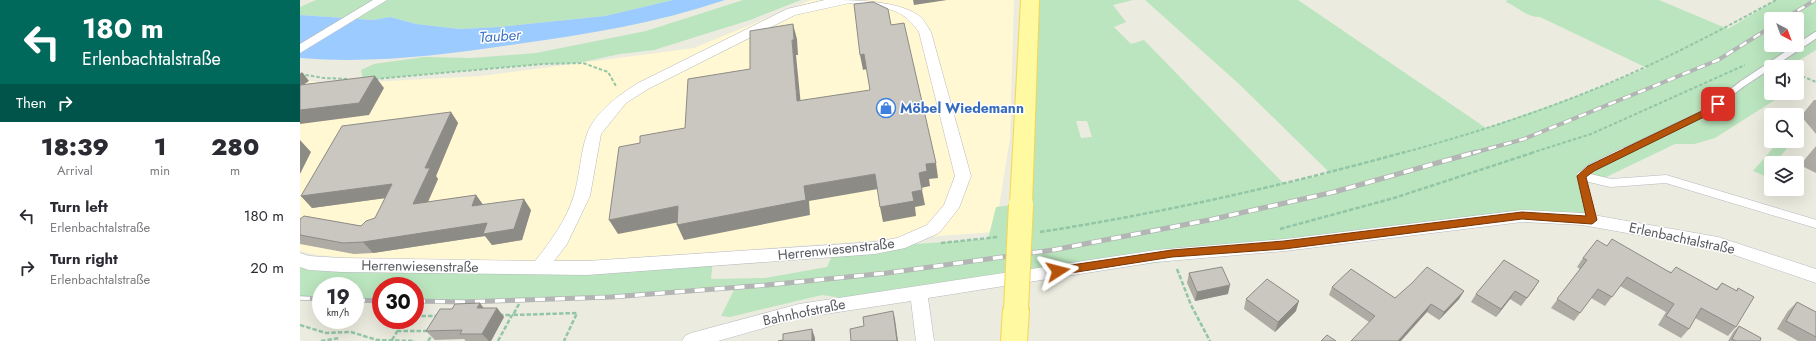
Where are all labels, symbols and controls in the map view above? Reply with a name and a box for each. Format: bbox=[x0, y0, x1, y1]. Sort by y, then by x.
text: 180 m bbox=[82, 8, 164, 49]
north arrow bbox=[1764, 12, 1804, 52]
map controls bbox=[1764, 12, 1804, 196]
icon: left bbox=[16, 16, 68, 68]
water label: Tauber bbox=[478, 23, 523, 48]
text: Erlenbachtalstraße bbox=[82, 46, 221, 72]
button: sound bbox=[1764, 60, 1804, 100]
pin bbox=[1701, 87, 1735, 121]
text: Then bbox=[16, 92, 46, 114]
icon: right bbox=[54, 92, 76, 114]
icon: arrive bbox=[1707, 93, 1729, 115]
shop icon: Möbel Wiedemann bbox=[875, 97, 897, 119]
place label: Möbel Wiedemann bbox=[900, 98, 1024, 118]
button: search bbox=[1764, 108, 1804, 148]
text: 18:39 bbox=[41, 129, 109, 164]
text: 1 bbox=[154, 129, 166, 164]
text: 280 bbox=[211, 129, 259, 164]
button: layers bbox=[1764, 156, 1804, 196]
text: Arrival bbox=[57, 161, 93, 180]
text: min bbox=[150, 161, 170, 180]
text: m bbox=[230, 161, 240, 180]
text: Turn left bbox=[50, 196, 108, 218]
icon: left bbox=[16, 205, 38, 227]
text: 180 m bbox=[244, 205, 284, 227]
street label: Erlenbachtalstraße bbox=[1627, 217, 1737, 259]
text: Erlenbachtalstraße bbox=[50, 218, 150, 237]
street label: Herrenwiesenstraße bbox=[777, 233, 895, 265]
text: Turn right bbox=[50, 248, 118, 270]
position arrow bbox=[1037, 250, 1079, 292]
street label: Herrenwiesenstraße bbox=[361, 255, 479, 277]
icon: right bbox=[16, 257, 38, 279]
text: 20 m bbox=[250, 257, 284, 279]
text: Erlenbachtalstraße bbox=[50, 270, 150, 289]
speed limit sign: 30 bbox=[372, 277, 424, 329]
text: 19 bbox=[326, 283, 350, 312]
street label: Bahnhofstraße bbox=[761, 293, 847, 331]
text: km/h bbox=[327, 305, 349, 320]

